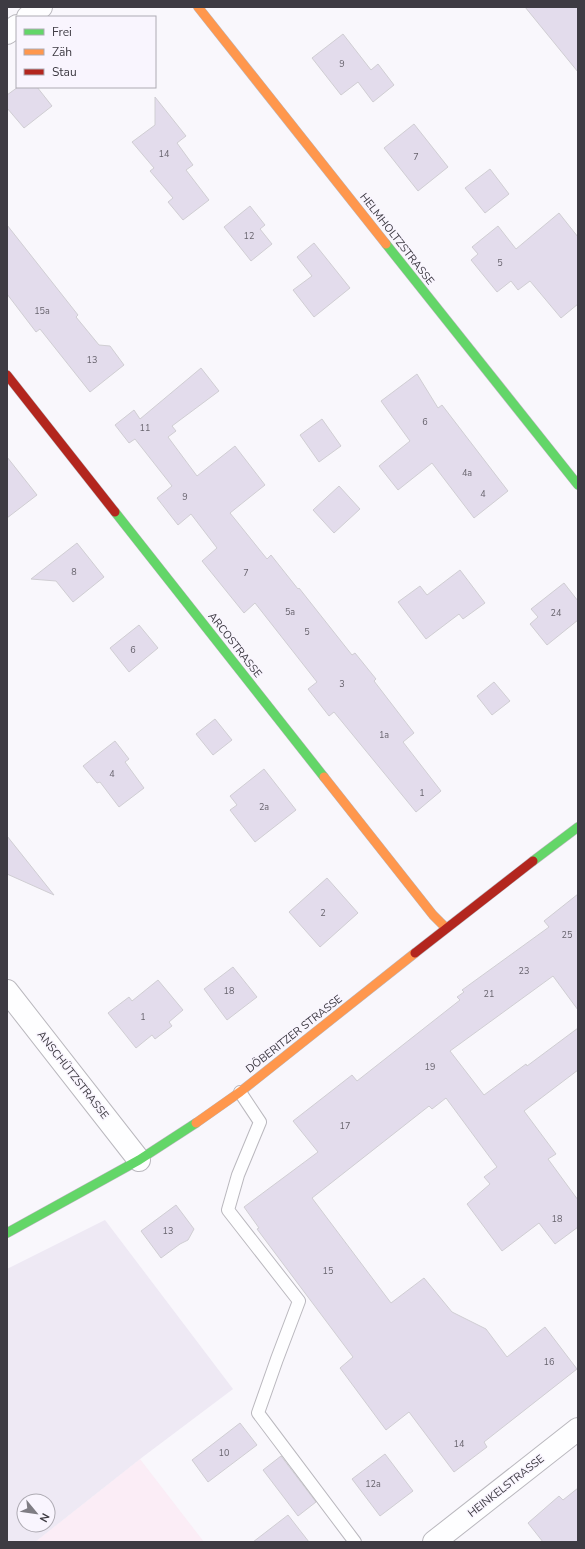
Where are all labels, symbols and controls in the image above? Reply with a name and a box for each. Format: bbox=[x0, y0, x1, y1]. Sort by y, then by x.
legend bbox=[16, 16, 156, 88]
text: Frei bbox=[52, 24, 72, 40]
text: Zäh bbox=[52, 44, 72, 60]
house number: 9 bbox=[339, 58, 345, 70]
text: Stau bbox=[52, 64, 77, 80]
house number: 14 bbox=[159, 148, 170, 160]
house number: 7 bbox=[413, 151, 419, 163]
street label: HELMHOLTZSTRASSE bbox=[356, 190, 438, 288]
house number: 12 bbox=[244, 230, 254, 242]
house number: 5 bbox=[497, 257, 503, 269]
house number: 15a bbox=[34, 305, 50, 317]
house number: 13 bbox=[87, 354, 97, 366]
house number: 6 bbox=[422, 416, 428, 428]
house number: 11 bbox=[140, 422, 150, 434]
house number: 4a bbox=[462, 467, 472, 479]
house number: 4 bbox=[480, 488, 486, 500]
house number: 9 bbox=[182, 491, 188, 503]
house number: 8 bbox=[71, 566, 77, 578]
house number: 7 bbox=[243, 567, 249, 579]
house number: 5a bbox=[285, 606, 295, 618]
house number: 24 bbox=[551, 607, 562, 619]
street label: ARCOSTRASSE bbox=[205, 609, 265, 681]
house number: 5 bbox=[304, 626, 310, 638]
house number: 6 bbox=[130, 644, 136, 656]
house number: 3 bbox=[339, 678, 345, 690]
house number: 1a bbox=[379, 729, 389, 741]
house number: 4 bbox=[109, 768, 115, 780]
house number: 1 bbox=[419, 787, 425, 799]
house number: 2a bbox=[259, 801, 269, 813]
house number: 2 bbox=[320, 907, 326, 919]
house number: 25 bbox=[562, 929, 572, 941]
house number: 23 bbox=[519, 965, 529, 977]
house number: 18 bbox=[224, 985, 234, 997]
house number: 21 bbox=[484, 988, 494, 1000]
street label: DÖBERITZER STRASSE bbox=[243, 992, 345, 1076]
house number: 1 bbox=[140, 1011, 146, 1023]
street label: ANSCHÜTZSTRASSE bbox=[34, 1028, 112, 1122]
house number: 19 bbox=[425, 1061, 435, 1073]
house number: 17 bbox=[340, 1120, 350, 1132]
house number: 18 bbox=[552, 1213, 562, 1225]
house number: 13 bbox=[163, 1225, 173, 1237]
house number: 15 bbox=[323, 1265, 333, 1277]
house number: 16 bbox=[544, 1356, 554, 1368]
house number: 14 bbox=[454, 1438, 465, 1450]
house number: 10 bbox=[219, 1447, 229, 1459]
street label: HEINKELSTRASSE bbox=[465, 1451, 547, 1521]
house number: 12a bbox=[365, 1478, 381, 1490]
north arrow bbox=[16, 1493, 56, 1533]
text: N bbox=[36, 1510, 53, 1525]

